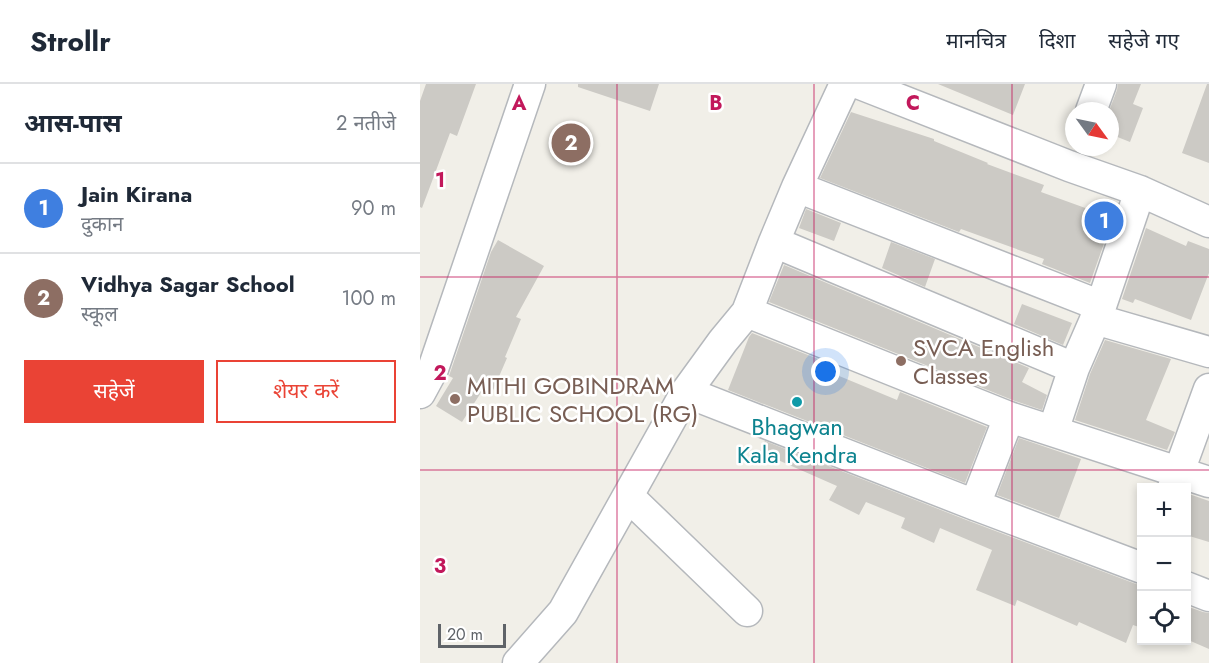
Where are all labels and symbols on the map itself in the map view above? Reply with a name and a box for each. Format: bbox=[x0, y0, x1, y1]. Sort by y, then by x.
text: A bbox=[511, 89, 527, 118]
text: B bbox=[709, 89, 723, 118]
text: C bbox=[906, 89, 920, 118]
north arrow bbox=[1065, 102, 1119, 156]
pin: 2 bbox=[552, 120, 590, 166]
text: 1 bbox=[435, 166, 445, 195]
pin: 1 bbox=[1084, 198, 1124, 244]
place label: SVCA English Classes bbox=[913, 330, 1054, 393]
marker: SVCA English Classes bbox=[894, 354, 908, 368]
your location bbox=[811, 357, 840, 386]
text: 2 bbox=[433, 359, 447, 388]
place label: MITHI GOBINDRAM PUBLIC SCHOOL (RG) bbox=[467, 368, 698, 431]
marker: MITHI GOBINDRAM PUBLIC SCHOOL (RG) bbox=[448, 392, 462, 406]
marker: Bhagwan Kala Kendra bbox=[790, 395, 804, 409]
place label: Bhagwan Kala Kendra bbox=[737, 409, 857, 472]
text: 3 bbox=[434, 552, 446, 581]
scale bar bbox=[438, 621, 506, 648]

